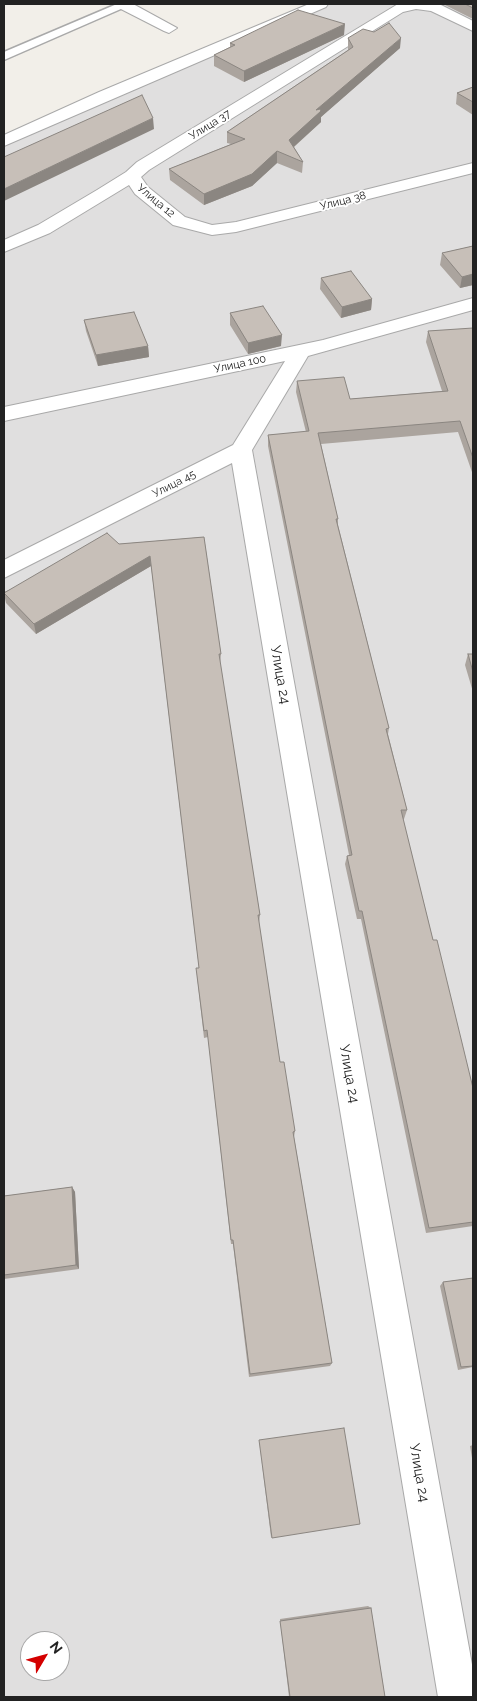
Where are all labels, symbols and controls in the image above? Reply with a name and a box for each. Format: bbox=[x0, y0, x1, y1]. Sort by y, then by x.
street label: Улица 37 bbox=[187, 107, 233, 143]
street label: Улица 12 bbox=[134, 181, 178, 221]
street label: Улица 38 bbox=[319, 189, 367, 213]
street label: Улица 100 bbox=[213, 352, 267, 376]
street label: Улица 45 bbox=[150, 468, 198, 500]
street label: Улица 24 bbox=[267, 644, 293, 706]
street label: Улица 24 bbox=[336, 1043, 362, 1105]
street label: Улица 24 bbox=[406, 1442, 432, 1504]
north arrow bbox=[20, 1631, 70, 1681]
text: N bbox=[47, 1638, 66, 1657]

